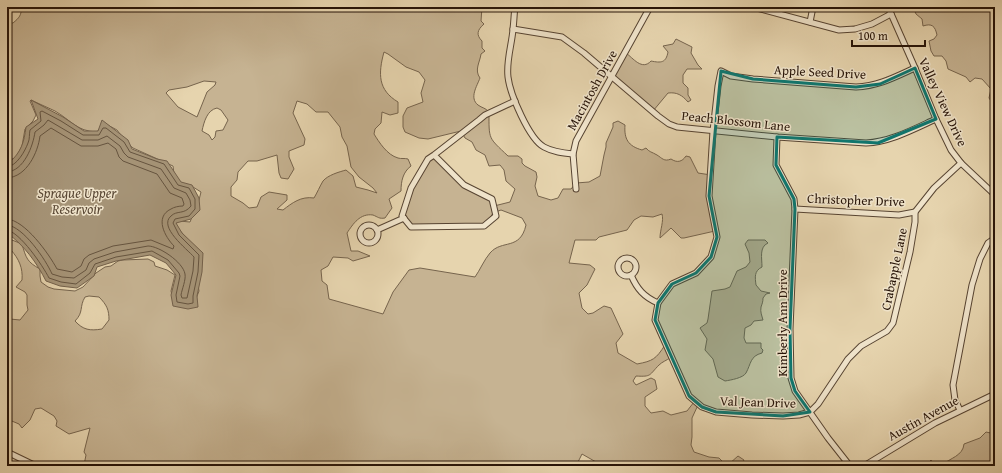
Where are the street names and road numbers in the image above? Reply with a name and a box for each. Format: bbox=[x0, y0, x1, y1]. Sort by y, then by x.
street label: Macintosh Drive bbox=[562, 46, 622, 134]
street label: Valley View Drive bbox=[914, 54, 972, 150]
street label: Apple Seed Drive bbox=[774, 60, 866, 84]
street label: Peach Blossom Lane bbox=[681, 106, 791, 136]
street label: Christopher Drive bbox=[807, 189, 905, 211]
street label: Crabapple Lane bbox=[876, 226, 912, 312]
street label: Kimberly Ann Drive bbox=[773, 269, 792, 377]
street label: Val Jean Drive bbox=[720, 391, 796, 413]
street label: Austin Avenue bbox=[884, 391, 962, 445]

